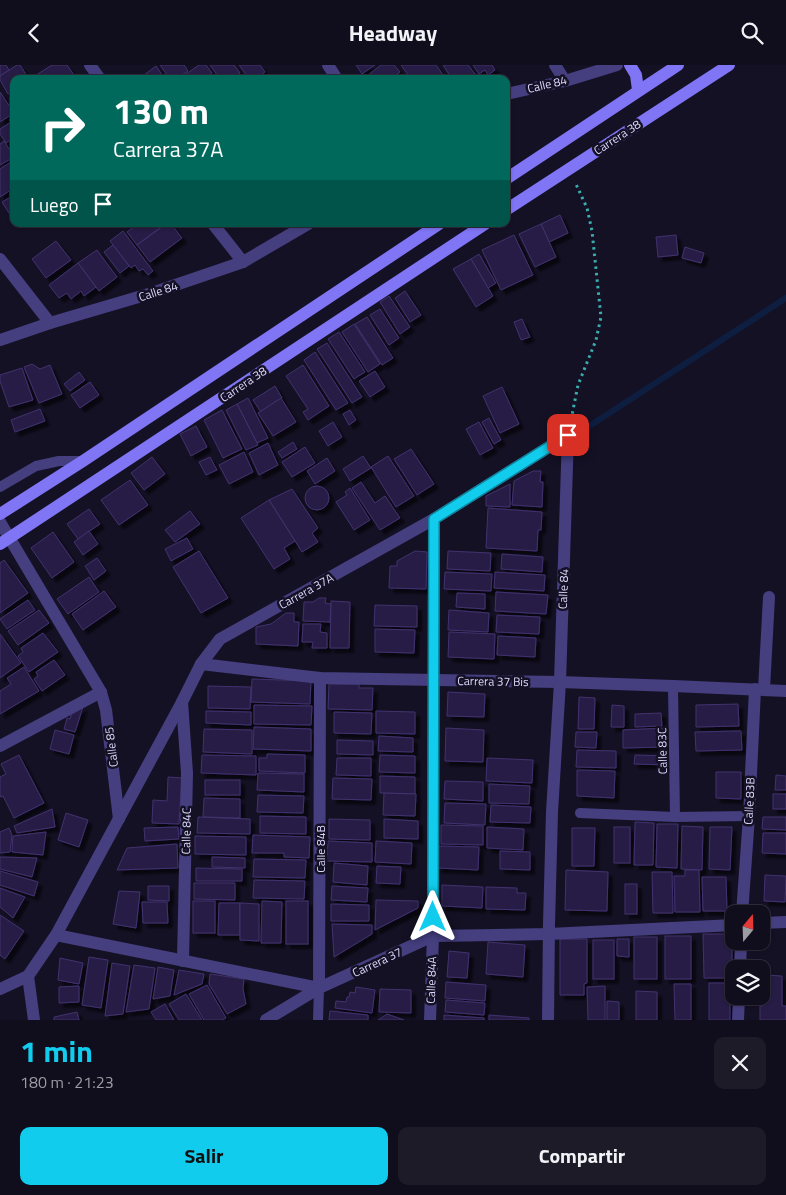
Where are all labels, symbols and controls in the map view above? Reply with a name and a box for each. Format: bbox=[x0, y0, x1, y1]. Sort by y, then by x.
text: Headway bbox=[349, 16, 437, 50]
icon: back bbox=[20, 19, 48, 47]
icon: search bbox=[738, 19, 766, 47]
street label: Calle 84 bbox=[525, 70, 569, 98]
text: 130 m bbox=[113, 84, 209, 138]
icon: right bbox=[30, 95, 95, 160]
street label: Carrera 38 bbox=[590, 114, 645, 159]
text: Carrera 37A bbox=[113, 132, 223, 166]
text: Luego bbox=[30, 190, 79, 219]
icon: arrive bbox=[89, 190, 117, 218]
street label: Calle 84 bbox=[136, 276, 180, 306]
street label: Carrera 38 bbox=[216, 361, 271, 407]
pin bbox=[547, 414, 589, 456]
icon: arrive bbox=[554, 421, 582, 449]
street label: Carrera 37A bbox=[275, 568, 337, 614]
street label: Calle 84 bbox=[553, 568, 573, 609]
street label: Carrera 37 Bis bbox=[457, 671, 529, 691]
street label: Calle 85 bbox=[99, 726, 123, 768]
street label: Calle 83C bbox=[652, 727, 672, 775]
street label: Calle 83B bbox=[738, 777, 760, 825]
street label: Calle 84C bbox=[176, 807, 196, 855]
street label: Calle 84B bbox=[311, 825, 330, 873]
position arrow bbox=[406, 890, 458, 942]
north arrow bbox=[725, 905, 770, 950]
map controls bbox=[725, 905, 770, 1005]
street label: Carrera 37 bbox=[349, 942, 405, 982]
street label: Calle 84A bbox=[421, 956, 441, 1004]
button: layers bbox=[725, 960, 770, 1005]
text: 1 min bbox=[20, 1028, 93, 1074]
button: close bbox=[714, 1037, 766, 1089]
text: 180 m · 21:23 bbox=[20, 1070, 114, 1094]
button: Salir bbox=[20, 1127, 388, 1185]
button: Compartir bbox=[398, 1127, 766, 1185]

